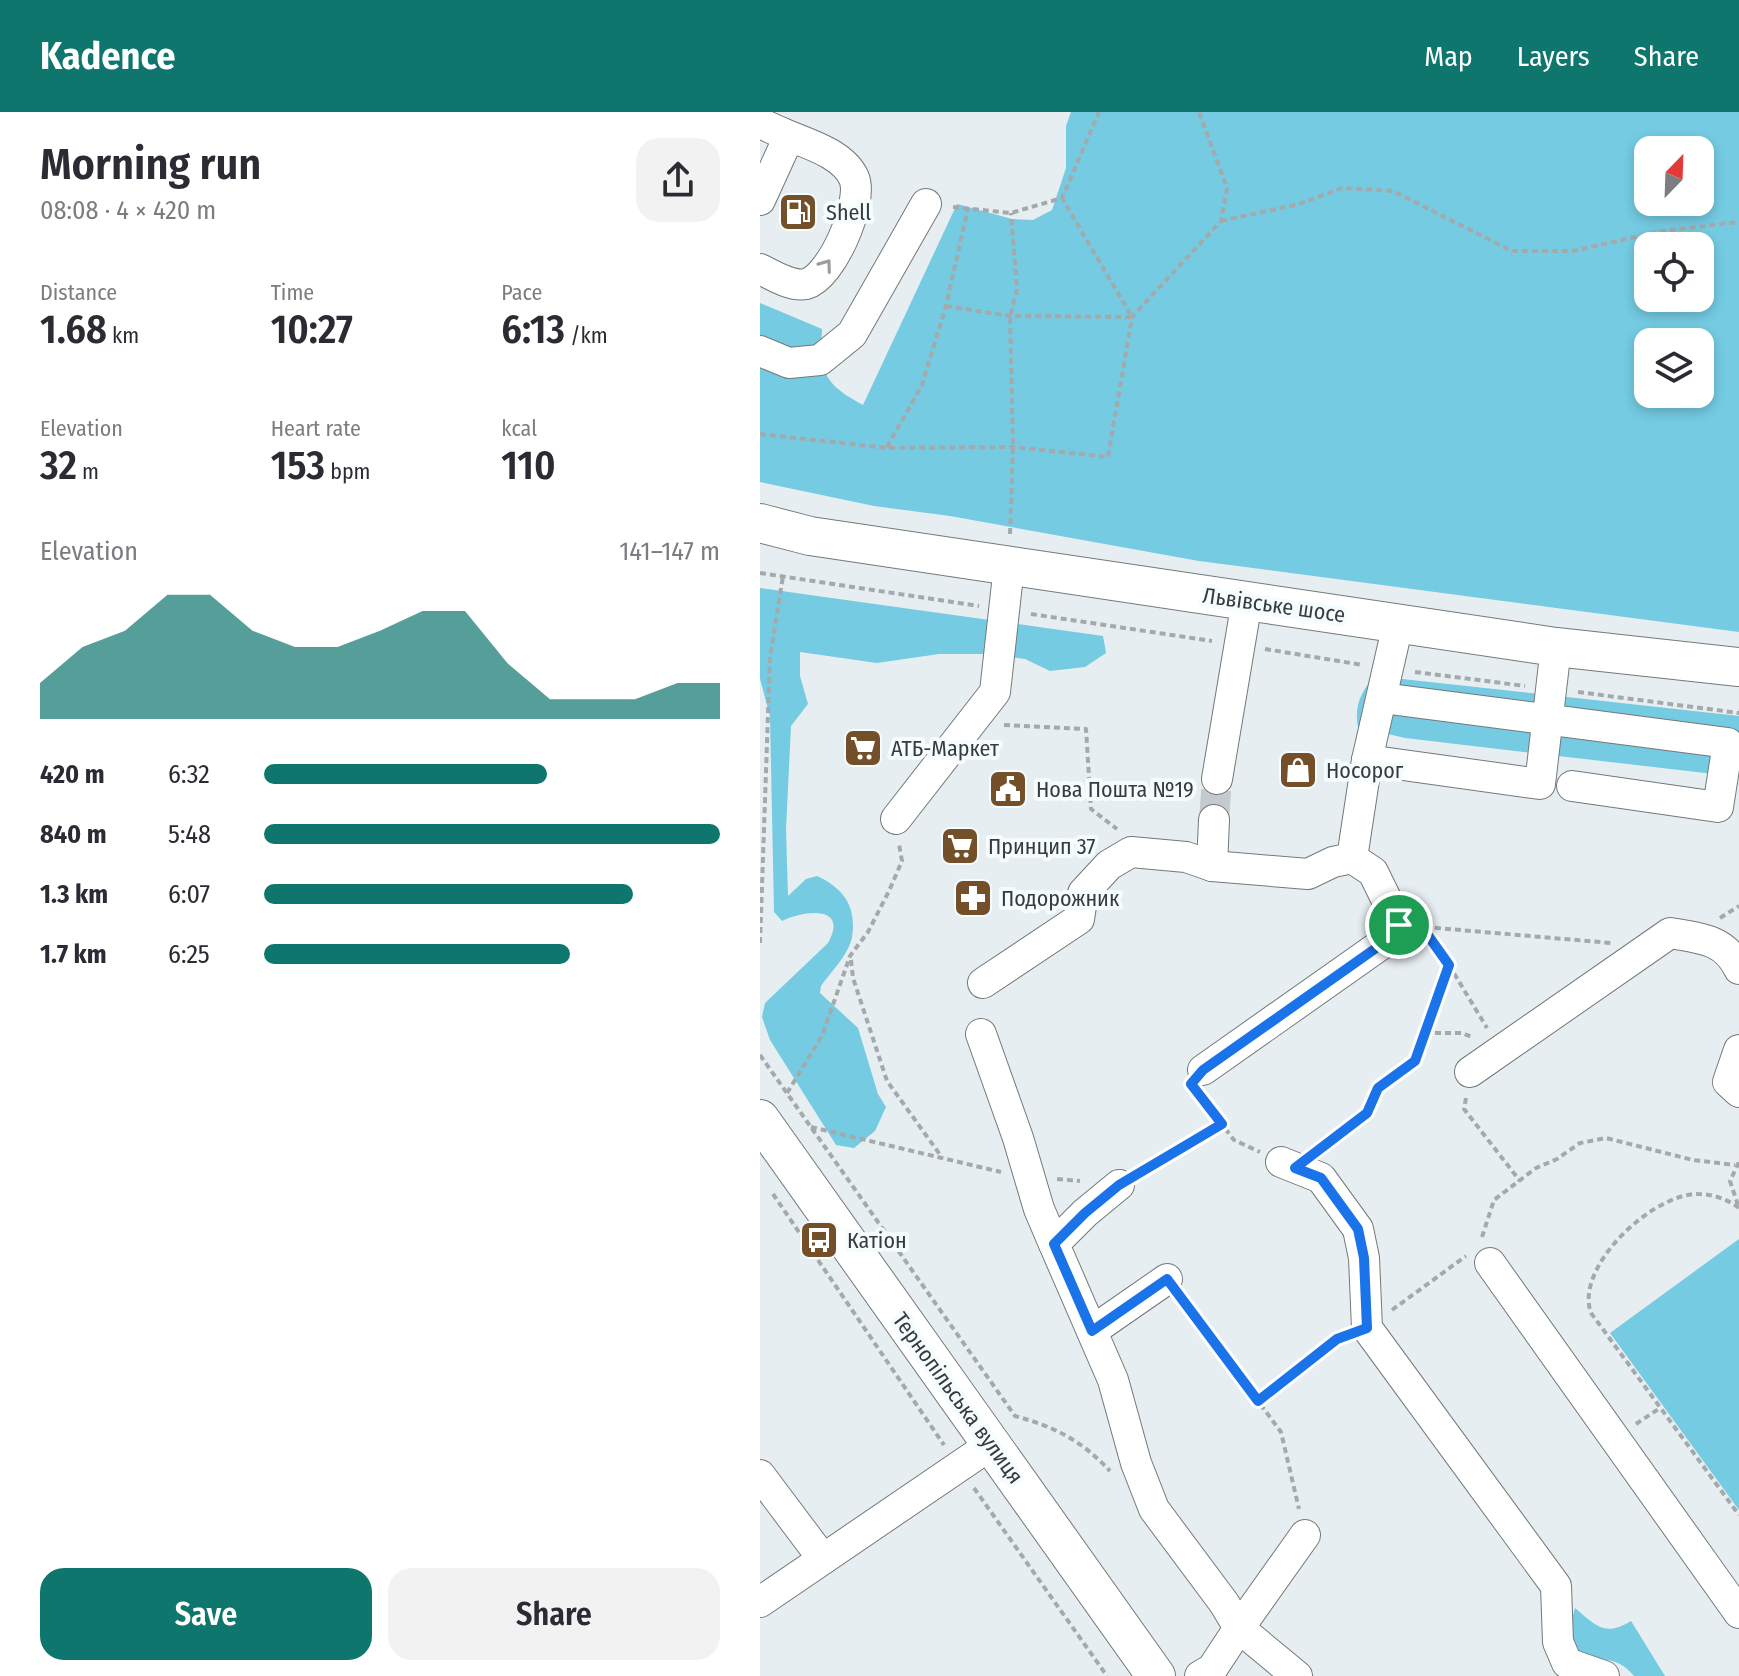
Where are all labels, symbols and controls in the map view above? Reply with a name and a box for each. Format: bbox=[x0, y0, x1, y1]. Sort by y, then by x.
text: Kadence bbox=[40, 33, 176, 79]
text: Map bbox=[1424, 40, 1473, 73]
text: Layers bbox=[1517, 40, 1590, 73]
text: Share bbox=[1634, 40, 1699, 73]
north arrow bbox=[1634, 136, 1714, 216]
map controls bbox=[1634, 136, 1714, 408]
text: Morning run bbox=[40, 138, 261, 191]
button: share bbox=[636, 138, 720, 222]
fuel station icon: Shell bbox=[777, 191, 819, 233]
text: 08:08 · 4 × 420 m bbox=[40, 195, 216, 226]
place label: Shell bbox=[826, 199, 871, 226]
button: locate bbox=[1634, 232, 1714, 312]
one-way arrow bbox=[816, 259, 831, 274]
text: Distance bbox=[40, 279, 117, 306]
text: Time bbox=[271, 279, 314, 306]
text: Pace bbox=[501, 279, 542, 306]
text: 1.68 bbox=[40, 306, 107, 354]
text: 10:27 bbox=[271, 306, 353, 354]
text: 6:13 bbox=[501, 306, 565, 354]
text: km bbox=[107, 322, 139, 349]
text: /km bbox=[565, 322, 608, 349]
button: layers bbox=[1634, 328, 1714, 408]
text: Elevation bbox=[40, 415, 123, 442]
text: Heart rate bbox=[271, 415, 361, 442]
text: kcal bbox=[501, 415, 537, 442]
text: 32 bbox=[40, 442, 77, 490]
text: 153 bbox=[271, 442, 325, 490]
text: 110 bbox=[501, 442, 556, 490]
text: m bbox=[77, 458, 99, 485]
text: bpm bbox=[325, 458, 371, 485]
text: Elevation bbox=[40, 536, 138, 567]
text: 141–147 m bbox=[619, 536, 720, 567]
street label: Львівське шосе bbox=[1201, 582, 1347, 628]
supermarket icon: АТБ-Маркет bbox=[842, 727, 884, 769]
place label: АТБ-Маркет bbox=[891, 735, 999, 762]
shop icon: Носорог bbox=[1277, 749, 1319, 791]
place label: Носорог bbox=[1326, 757, 1404, 784]
text: 420 m bbox=[40, 759, 105, 790]
text: 6:32 bbox=[168, 759, 210, 790]
public building icon: Нова Пошта №19 bbox=[987, 768, 1029, 810]
place label: Нова Пошта №19 bbox=[1036, 776, 1194, 803]
text: 840 m bbox=[40, 819, 107, 850]
text: 5:48 bbox=[168, 819, 211, 850]
supermarket icon: Принцип 37 bbox=[939, 825, 981, 867]
place label: Принцип 37 bbox=[988, 833, 1096, 860]
pharmacy icon: Подорожник bbox=[952, 877, 994, 919]
text: 1.3 km bbox=[40, 879, 108, 910]
text: 6:07 bbox=[168, 879, 210, 910]
place label: Подорожник bbox=[1001, 885, 1120, 912]
pin bbox=[1365, 891, 1433, 959]
icon: arrive bbox=[1377, 903, 1421, 947]
text: 1.7 km bbox=[40, 939, 107, 970]
text: 6:25 bbox=[168, 939, 210, 970]
bus stop icon: Катіон bbox=[798, 1219, 840, 1261]
place label: Катіон bbox=[847, 1227, 907, 1254]
street label: Тернопільська вулиця bbox=[887, 1307, 1029, 1489]
button: Save bbox=[40, 1568, 372, 1660]
button: Share bbox=[388, 1568, 720, 1660]

